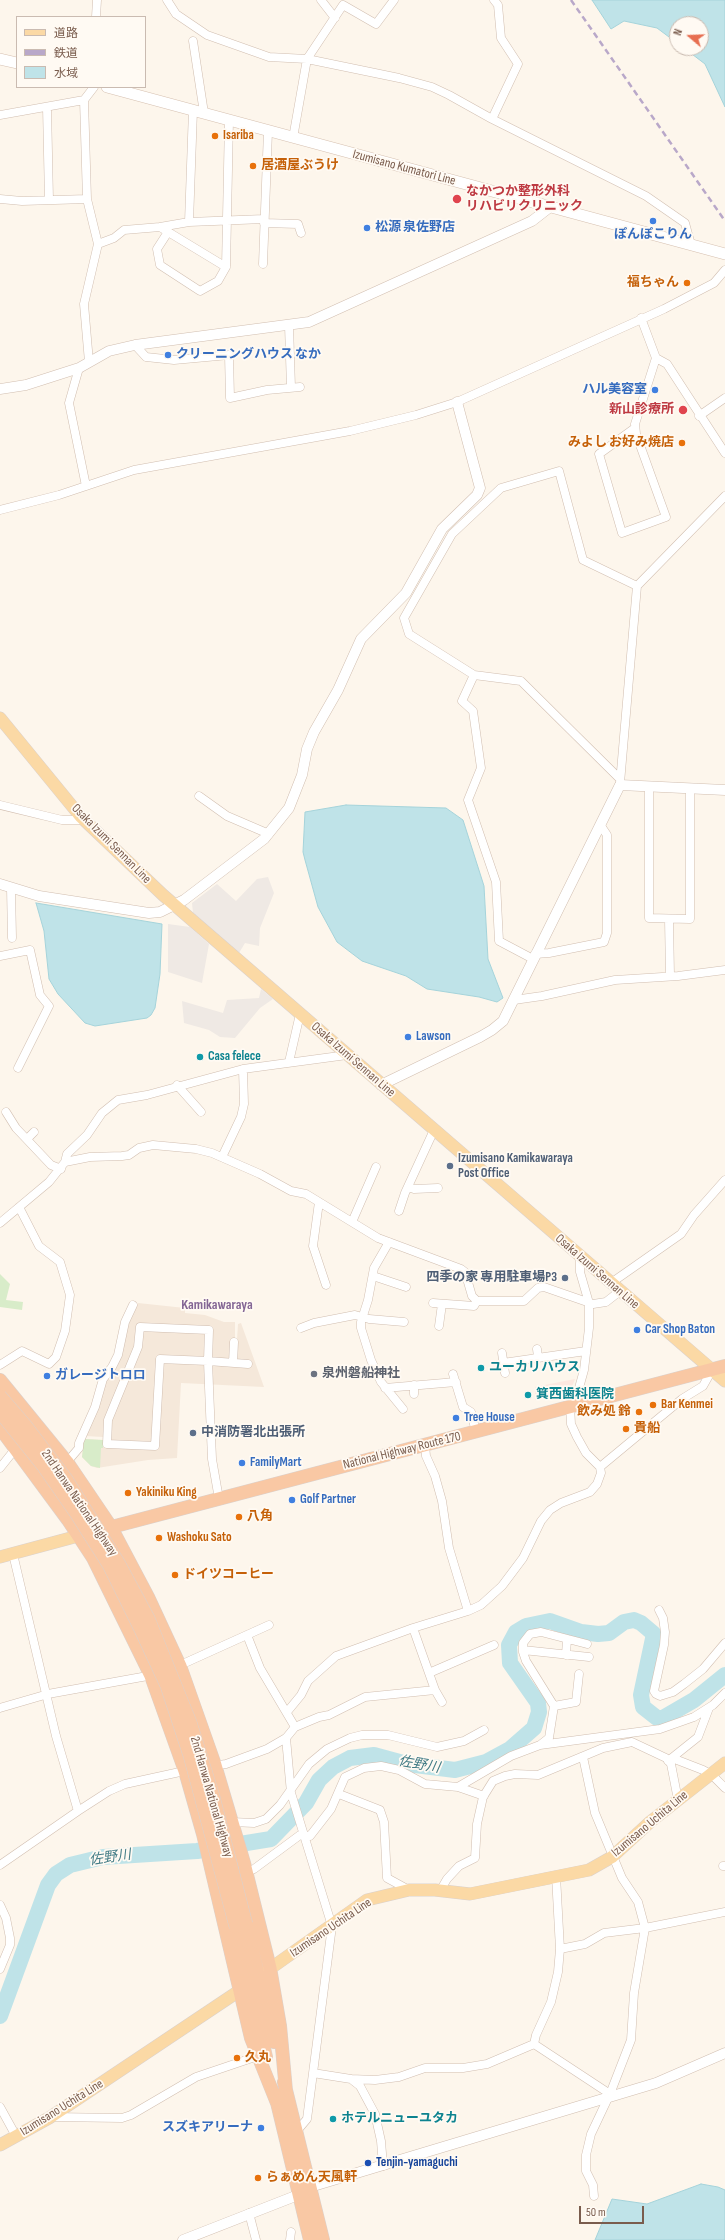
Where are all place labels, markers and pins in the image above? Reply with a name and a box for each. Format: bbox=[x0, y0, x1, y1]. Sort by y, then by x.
place label: Isariba bbox=[223, 128, 254, 144]
marker: Isariba bbox=[210, 131, 220, 141]
place label: 居酒屋ぶうけ bbox=[261, 158, 339, 174]
marker: 居酒屋ぶうけ bbox=[248, 161, 258, 171]
place label: なかつか整形外科 リハビリクリニック bbox=[466, 184, 583, 215]
marker: なかつか整形外科 リハビリクリニック bbox=[451, 193, 463, 205]
marker: ぽんぽこりん bbox=[648, 216, 658, 226]
place label: 松源 泉佐野店 bbox=[375, 220, 455, 236]
marker: 松源 泉佐野店 bbox=[362, 223, 372, 233]
place label: ぽんぽこりん bbox=[614, 227, 692, 243]
place label: 福ちゃん bbox=[627, 275, 679, 291]
marker: 福ちゃん bbox=[682, 278, 692, 288]
place label: クリーニングハウス なか bbox=[176, 347, 321, 363]
marker: クリーニングハウス なか bbox=[163, 350, 173, 360]
place label: ハル美容室 bbox=[582, 382, 647, 398]
marker: ハル美容室 bbox=[650, 385, 660, 395]
place label: 新山診療所 bbox=[609, 402, 674, 418]
marker: 新山診療所 bbox=[677, 404, 689, 416]
place label: みよし お好み焼店 bbox=[568, 435, 674, 451]
marker: みよし お好み焼店 bbox=[677, 438, 687, 448]
place label: Lawson bbox=[416, 1029, 451, 1045]
marker: Lawson bbox=[403, 1032, 413, 1042]
place label: Casa felece bbox=[208, 1049, 261, 1065]
marker: Casa felece bbox=[195, 1052, 205, 1062]
place label: Izumisano Kamikawaraya Post Office bbox=[458, 1151, 573, 1182]
marker: Izumisano Kamikawaraya Post Office bbox=[445, 1161, 455, 1171]
place label: 四季の家 専用駐車場P3 bbox=[426, 1270, 557, 1286]
marker: 四季の家 専用駐車場P3 bbox=[560, 1273, 570, 1283]
place label: Car Shop Baton bbox=[645, 1322, 715, 1338]
marker: Car Shop Baton bbox=[632, 1325, 642, 1335]
place label: ユーカリハウス bbox=[489, 1360, 580, 1376]
marker: ユーカリハウス bbox=[476, 1363, 486, 1373]
place label: 泉州磐船神社 bbox=[322, 1366, 400, 1382]
place label: ガレージトロロ bbox=[55, 1368, 146, 1384]
marker: 泉州磐船神社 bbox=[309, 1369, 319, 1379]
marker: ガレージトロロ bbox=[42, 1371, 52, 1381]
place label: 箕西歯科医院 bbox=[536, 1387, 614, 1403]
marker: 箕西歯科医院 bbox=[523, 1390, 533, 1400]
place label: Bar Kenmei bbox=[661, 1397, 713, 1413]
marker: Bar Kenmei bbox=[648, 1400, 658, 1410]
place label: 飲み処 鈴 bbox=[577, 1404, 631, 1420]
marker: 飲み処 鈴 bbox=[634, 1407, 644, 1417]
place label: Tree House bbox=[464, 1410, 515, 1426]
marker: Tree House bbox=[451, 1413, 461, 1423]
place label: 貴船 bbox=[634, 1421, 660, 1437]
marker: 貴船 bbox=[621, 1424, 631, 1434]
place label: 中消防署北出張所 bbox=[201, 1425, 305, 1441]
marker: 中消防署北出張所 bbox=[188, 1428, 198, 1438]
place label: FamilyMart bbox=[250, 1455, 302, 1471]
marker: FamilyMart bbox=[237, 1458, 247, 1468]
place label: Yakiniku King bbox=[136, 1485, 197, 1501]
marker: Yakiniku King bbox=[123, 1488, 133, 1498]
place label: Golf Partner bbox=[300, 1492, 356, 1508]
marker: Golf Partner bbox=[287, 1495, 297, 1505]
place label: 八角 bbox=[247, 1509, 273, 1525]
marker: 八角 bbox=[234, 1512, 244, 1522]
place label: Washoku Sato bbox=[167, 1530, 232, 1546]
marker: Washoku Sato bbox=[154, 1533, 164, 1543]
place label: ドイツコーヒー bbox=[183, 1567, 274, 1583]
marker: ドイツコーヒー bbox=[170, 1570, 180, 1580]
place label: 久丸 bbox=[245, 2050, 271, 2066]
marker: 久丸 bbox=[232, 2053, 242, 2063]
place label: ホテルニューユタカ bbox=[341, 2111, 458, 2127]
marker: ホテルニューユタカ bbox=[328, 2114, 338, 2124]
place label: スズキアリーナ bbox=[162, 2120, 253, 2136]
marker: スズキアリーナ bbox=[256, 2123, 266, 2133]
place label: Tenjin-yamaguchi bbox=[376, 2155, 458, 2171]
marker: Tenjin-yamaguchi bbox=[363, 2158, 373, 2168]
place label: らぁめん天風軒 bbox=[266, 2170, 357, 2186]
marker: らぁめん天風軒 bbox=[253, 2173, 263, 2183]

